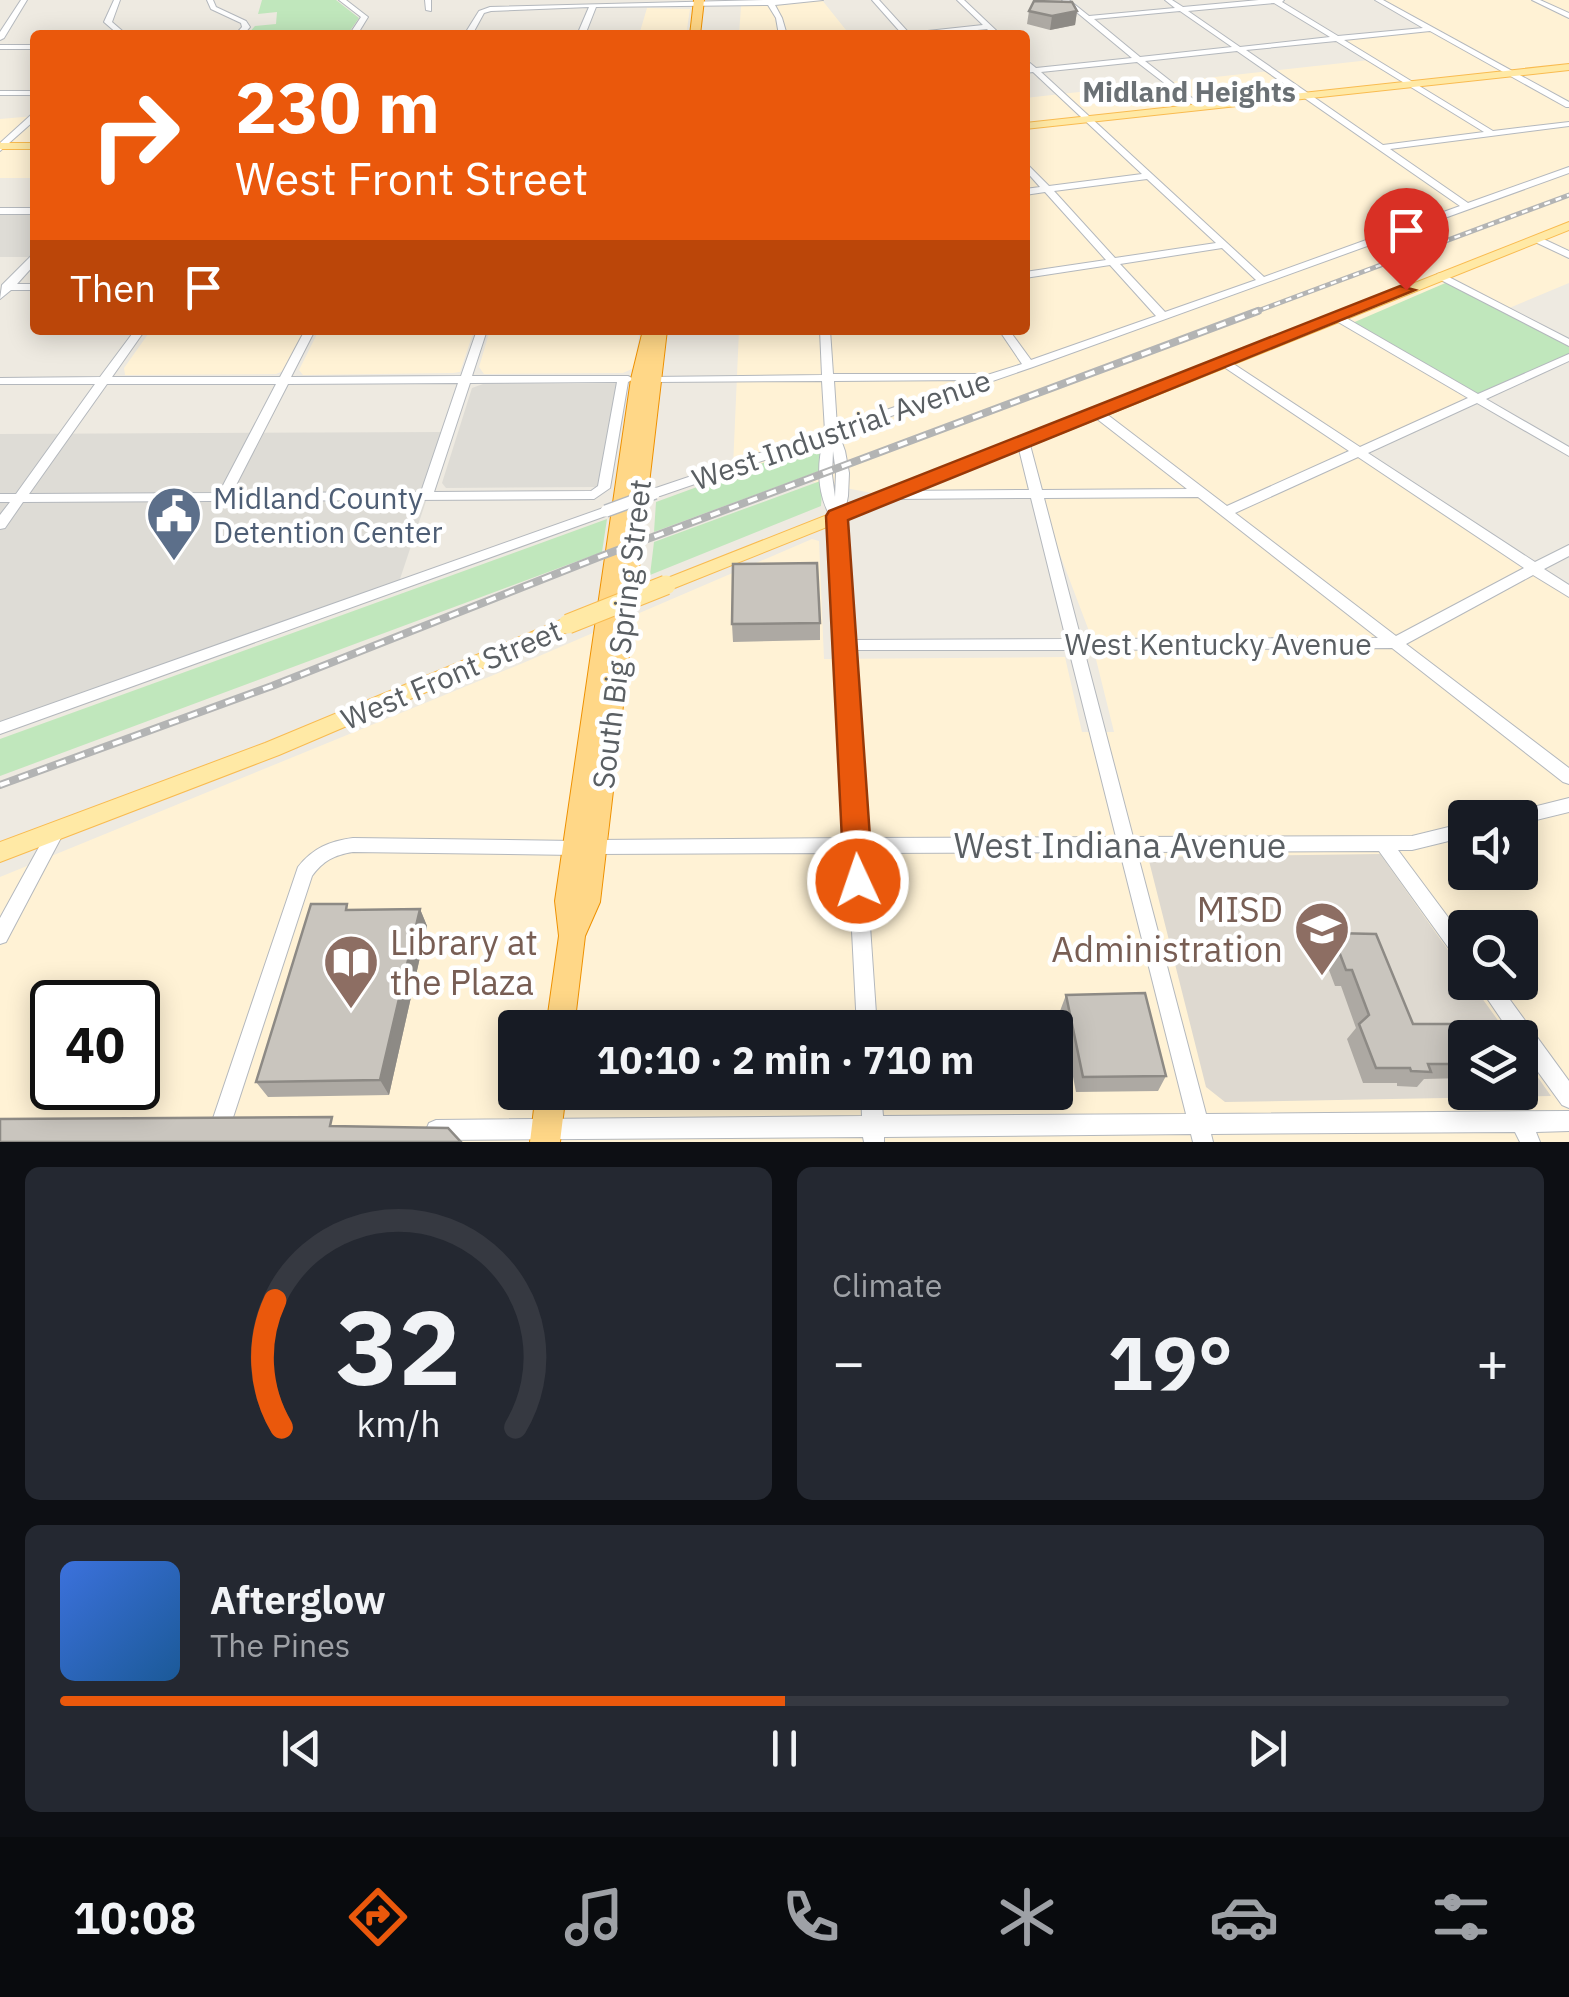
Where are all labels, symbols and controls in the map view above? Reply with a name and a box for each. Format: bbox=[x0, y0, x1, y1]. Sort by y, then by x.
text: 230 m bbox=[235, 61, 440, 152]
icon: right bbox=[70, 70, 200, 200]
district label: Midland Heights bbox=[1082, 73, 1296, 110]
text: West Front Street bbox=[235, 149, 588, 207]
pin bbox=[1364, 188, 1449, 291]
icon: arrive bbox=[1379, 203, 1434, 258]
icon: arrive bbox=[176, 260, 231, 315]
text: Then bbox=[70, 263, 156, 312]
street label: West Industrial Avenue bbox=[687, 360, 995, 498]
street label: South Big Spring Street bbox=[583, 477, 659, 791]
place label: Midland County Detention Center bbox=[213, 478, 443, 551]
public building icon: Midland County Detention Center bbox=[144, 484, 204, 563]
street label: West Front Street bbox=[335, 610, 567, 738]
street label: West Kentucky Avenue bbox=[1064, 624, 1372, 663]
map controls bbox=[1448, 800, 1538, 1110]
button: sound bbox=[1448, 800, 1538, 890]
street label: West Indiana Avenue bbox=[954, 822, 1286, 868]
position arrow bbox=[806, 829, 910, 933]
place label: MISD Administration bbox=[1051, 886, 1283, 972]
school or university icon: MISD Administration bbox=[1292, 899, 1352, 978]
button: search bbox=[1448, 910, 1538, 1000]
place label: Library at the Plaza bbox=[390, 919, 538, 1005]
library icon: Library at the Plaza bbox=[321, 932, 381, 1011]
speed limit sign: 40 bbox=[30, 980, 160, 1110]
button: layers bbox=[1448, 1020, 1538, 1110]
text: 10:10 · 2 min · 710 m bbox=[597, 1035, 974, 1084]
text: Climate bbox=[832, 1264, 942, 1306]
text: 32 bbox=[336, 1278, 461, 1414]
text: 19° bbox=[1108, 1313, 1233, 1411]
text: − bbox=[832, 1326, 865, 1397]
text: + bbox=[1476, 1326, 1509, 1397]
text: km/h bbox=[356, 1400, 441, 1447]
text: Afterglow bbox=[210, 1575, 386, 1624]
text: The Pines bbox=[210, 1624, 350, 1666]
icon: previous bbox=[274, 1721, 329, 1776]
icon: pause bbox=[757, 1721, 812, 1776]
icon: next bbox=[1240, 1721, 1295, 1776]
icon: directions bbox=[343, 1882, 413, 1952]
icon: music bbox=[559, 1882, 629, 1952]
icon: phone bbox=[776, 1882, 846, 1952]
icon: climate bbox=[992, 1882, 1062, 1952]
icon: car bbox=[1209, 1882, 1279, 1952]
icon: filters bbox=[1426, 1882, 1496, 1952]
text: 10:08 bbox=[73, 1888, 196, 1946]

